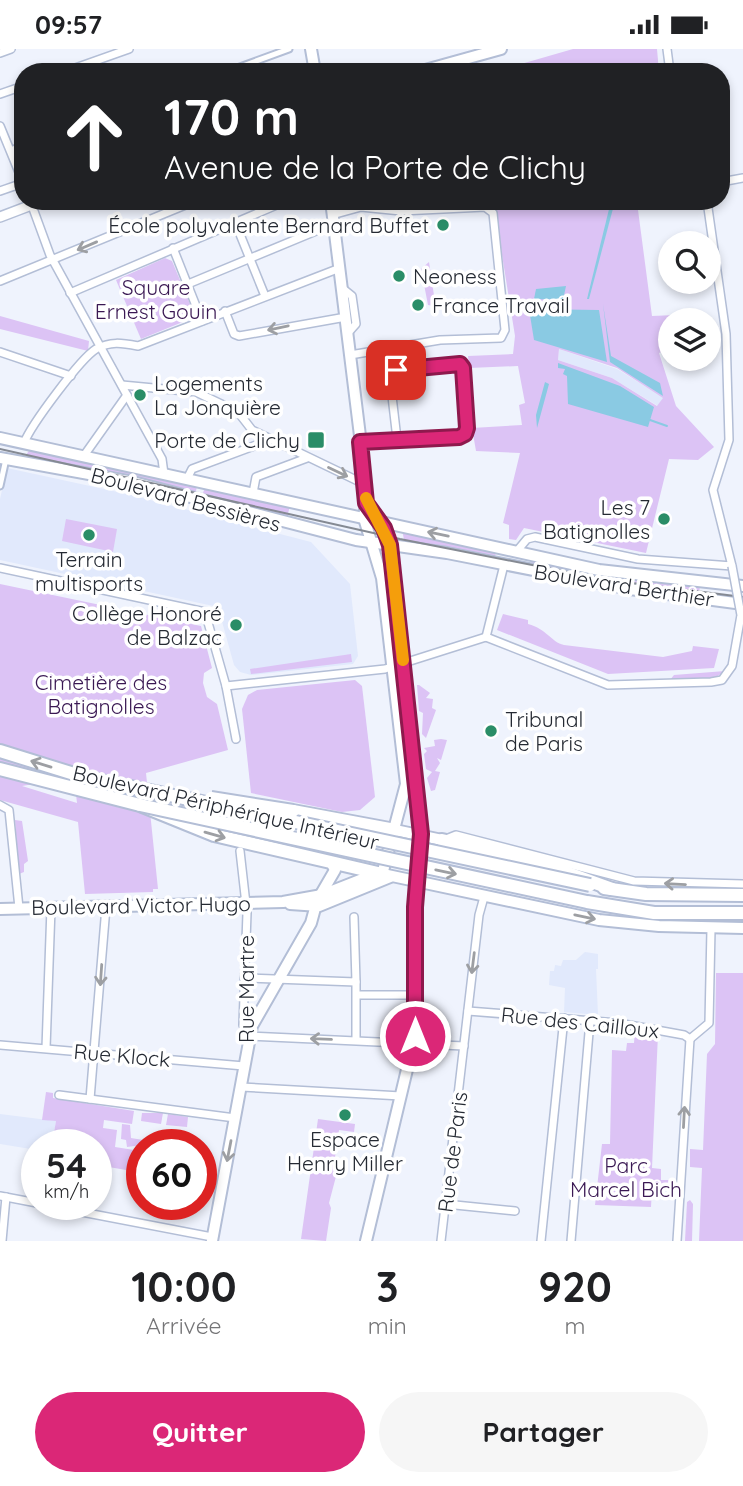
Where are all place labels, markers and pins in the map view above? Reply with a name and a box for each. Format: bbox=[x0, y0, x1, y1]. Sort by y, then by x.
place label: École polyvalente Bernard Buffet bbox=[108, 212, 429, 238]
marker: École polyvalente Bernard Buffet bbox=[435, 217, 451, 233]
place label: Neoness bbox=[413, 263, 497, 289]
marker: Neoness bbox=[391, 268, 407, 284]
place label: France Travail bbox=[432, 292, 570, 318]
marker: France Travail bbox=[410, 297, 426, 313]
pin bbox=[366, 340, 426, 400]
place label: Logements La Jonquière bbox=[154, 370, 281, 420]
marker: Logements La Jonquière bbox=[132, 387, 148, 403]
place label: Porte de Clichy bbox=[154, 427, 300, 453]
marker: Porte de Clichy bbox=[306, 430, 326, 450]
place label: Les 7 Batignolles bbox=[543, 494, 650, 544]
marker: Les 7 Batignolles bbox=[656, 511, 672, 527]
marker: Terrain multisports bbox=[81, 527, 97, 543]
place label: Terrain multisports bbox=[35, 546, 143, 596]
place label: Collège Honoré de Balzac bbox=[72, 600, 222, 650]
marker: Collège Honoré de Balzac bbox=[228, 617, 244, 633]
place label: Tribunal de Paris bbox=[505, 706, 583, 756]
marker: Tribunal de Paris bbox=[483, 723, 499, 739]
marker: Espace Henry Miller bbox=[337, 1107, 353, 1123]
place label: Espace Henry Miller bbox=[287, 1126, 403, 1176]

